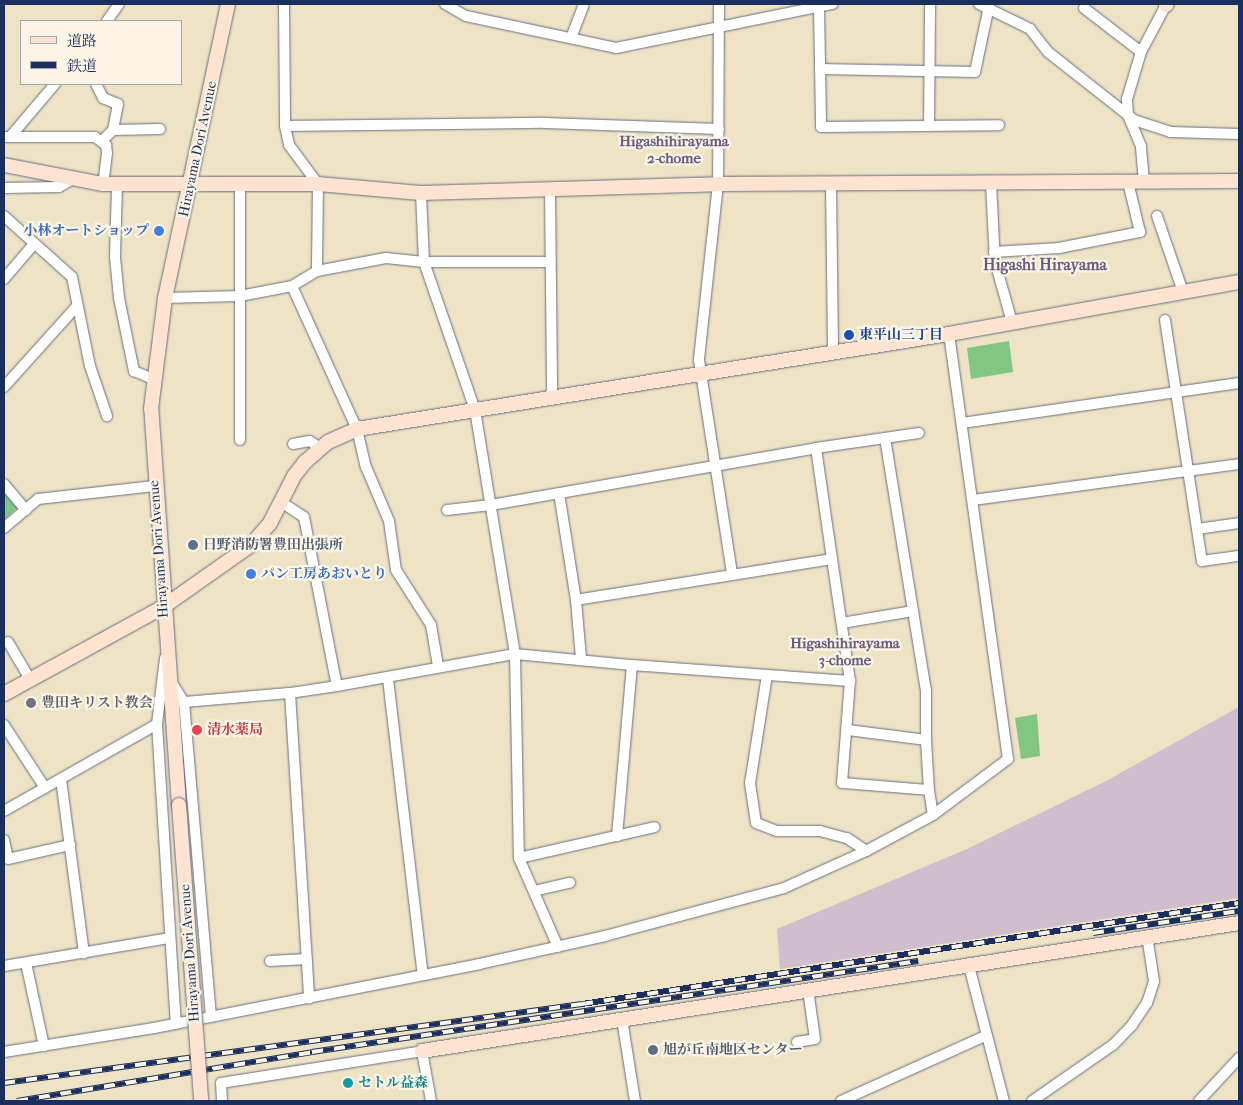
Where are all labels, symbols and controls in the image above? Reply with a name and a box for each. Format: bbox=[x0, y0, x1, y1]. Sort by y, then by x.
legend bbox=[20, 20, 182, 85]
text: 道路 bbox=[67, 32, 97, 50]
text: 鉄道 bbox=[67, 57, 97, 75]
street label: Hirayama Dori Avenue bbox=[175, 80, 221, 218]
district label: Higashihirayama 2-chome bbox=[619, 132, 729, 167]
place label: 小林オートショップ bbox=[23, 223, 149, 239]
marker: 小林オートショップ bbox=[153, 225, 165, 237]
district label: Higashi Hirayama bbox=[983, 255, 1107, 275]
place label: 東平山三丁目 bbox=[859, 327, 943, 343]
marker: 東平山三丁目 bbox=[843, 329, 855, 341]
street label: Hirayama Dori Avenue bbox=[146, 479, 172, 619]
place label: 日野消防署豊田出張所 bbox=[203, 537, 343, 553]
marker: 日野消防署豊田出張所 bbox=[187, 539, 199, 551]
place label: パン工房あおいとり bbox=[261, 566, 387, 582]
marker: パン工房あおいとり bbox=[245, 568, 257, 580]
district label: Higashihirayama 3-chome bbox=[790, 634, 900, 669]
place label: 豊田キリスト教会 bbox=[41, 695, 153, 711]
marker: 豊田キリスト教会 bbox=[25, 697, 37, 709]
place label: 清水薬局 bbox=[207, 722, 263, 738]
marker: 清水薬局 bbox=[191, 724, 203, 736]
street label: Hirayama Dori Avenue bbox=[177, 883, 203, 1023]
place label: 旭が丘南地区センター bbox=[663, 1042, 803, 1058]
marker: 旭が丘南地区センター bbox=[647, 1044, 659, 1056]
place label: セトル益森 bbox=[358, 1075, 428, 1091]
marker: セトル益森 bbox=[342, 1077, 354, 1089]

